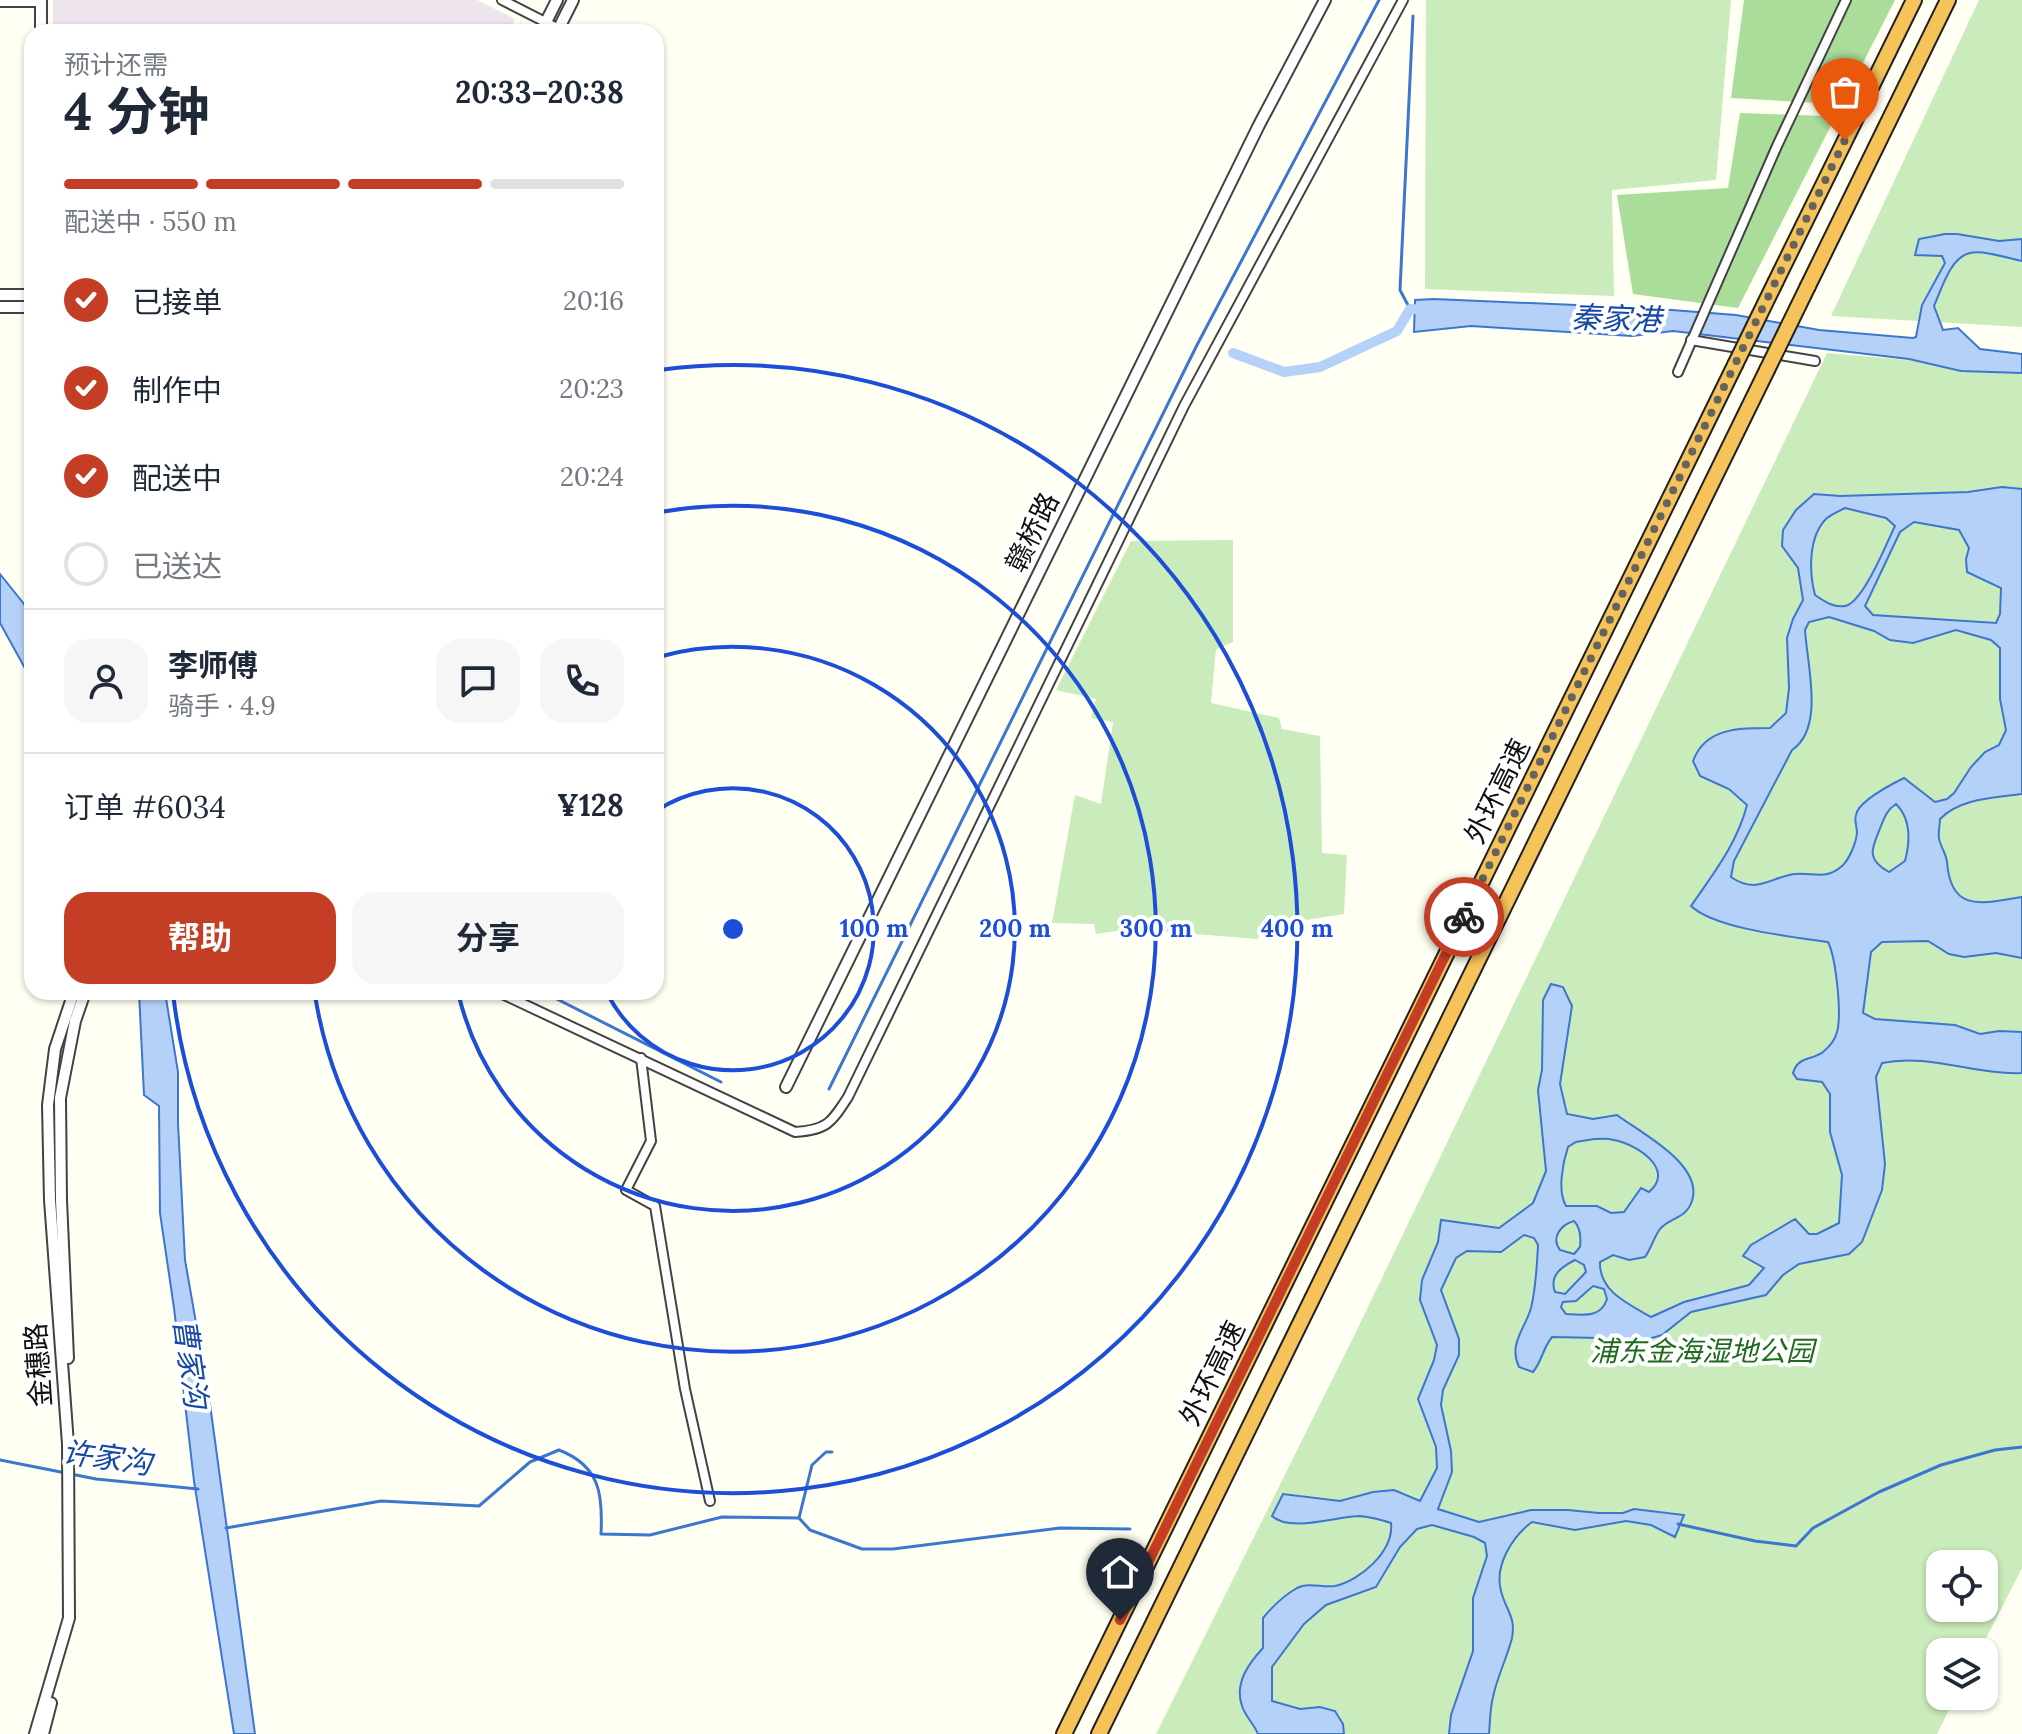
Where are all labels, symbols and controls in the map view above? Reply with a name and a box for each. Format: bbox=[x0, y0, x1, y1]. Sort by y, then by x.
text: 预计还需 bbox=[64, 48, 168, 81]
pin bbox=[1811, 58, 1879, 140]
icon: bag bbox=[1823, 70, 1867, 114]
text: 20:33–20:38 bbox=[455, 73, 624, 111]
text: 4 分钟 bbox=[64, 78, 210, 144]
text: 配送中 · 550 m bbox=[64, 205, 237, 238]
icon: check bbox=[64, 278, 108, 322]
text: 已接单 bbox=[132, 283, 222, 321]
text: 20:16 bbox=[563, 284, 624, 317]
water label: 秦家港 bbox=[1570, 297, 1666, 339]
icon: check bbox=[64, 366, 108, 410]
text: 制作中 bbox=[132, 371, 222, 409]
text: 20:23 bbox=[559, 372, 624, 405]
icon: check bbox=[64, 454, 108, 498]
text: 配送中 bbox=[132, 459, 222, 497]
text: 20:24 bbox=[560, 460, 624, 493]
street label: 赣桥路 bbox=[997, 486, 1067, 578]
text: 已送达 bbox=[132, 547, 222, 585]
button: person bbox=[64, 639, 148, 723]
button: chat bbox=[436, 639, 520, 723]
button: phone bbox=[540, 639, 624, 723]
text: 李师傅 bbox=[168, 646, 258, 684]
text: 骑手 · 4.9 bbox=[168, 689, 276, 722]
street label: 外环高速 bbox=[1456, 733, 1538, 849]
text: ¥128 bbox=[557, 786, 624, 824]
text: 订单 #6034 bbox=[64, 788, 226, 826]
courier bbox=[1424, 877, 1504, 957]
button: 帮助 bbox=[64, 892, 336, 984]
button: 分享 bbox=[352, 892, 624, 984]
icon: bike bbox=[1442, 895, 1486, 939]
text: 100 m bbox=[840, 913, 908, 944]
text: 200 m bbox=[979, 913, 1051, 944]
text: 300 m bbox=[1120, 913, 1192, 944]
text: 400 m bbox=[1261, 913, 1333, 944]
centre of rings bbox=[719, 915, 747, 943]
street label: 外环高速 bbox=[1171, 1315, 1253, 1431]
water label: 曹家沟 bbox=[166, 1316, 216, 1413]
street label: 金穗路 bbox=[17, 1322, 59, 1408]
park label: 浦东金海湿地公园 bbox=[1590, 1333, 1818, 1369]
water label: 许家沟 bbox=[60, 1432, 157, 1482]
pin bbox=[1086, 1538, 1154, 1620]
icon: home bbox=[1098, 1550, 1142, 1594]
map controls bbox=[1926, 1550, 1998, 1710]
button: locate bbox=[1926, 1550, 1998, 1622]
button: layers bbox=[1926, 1638, 1998, 1710]

